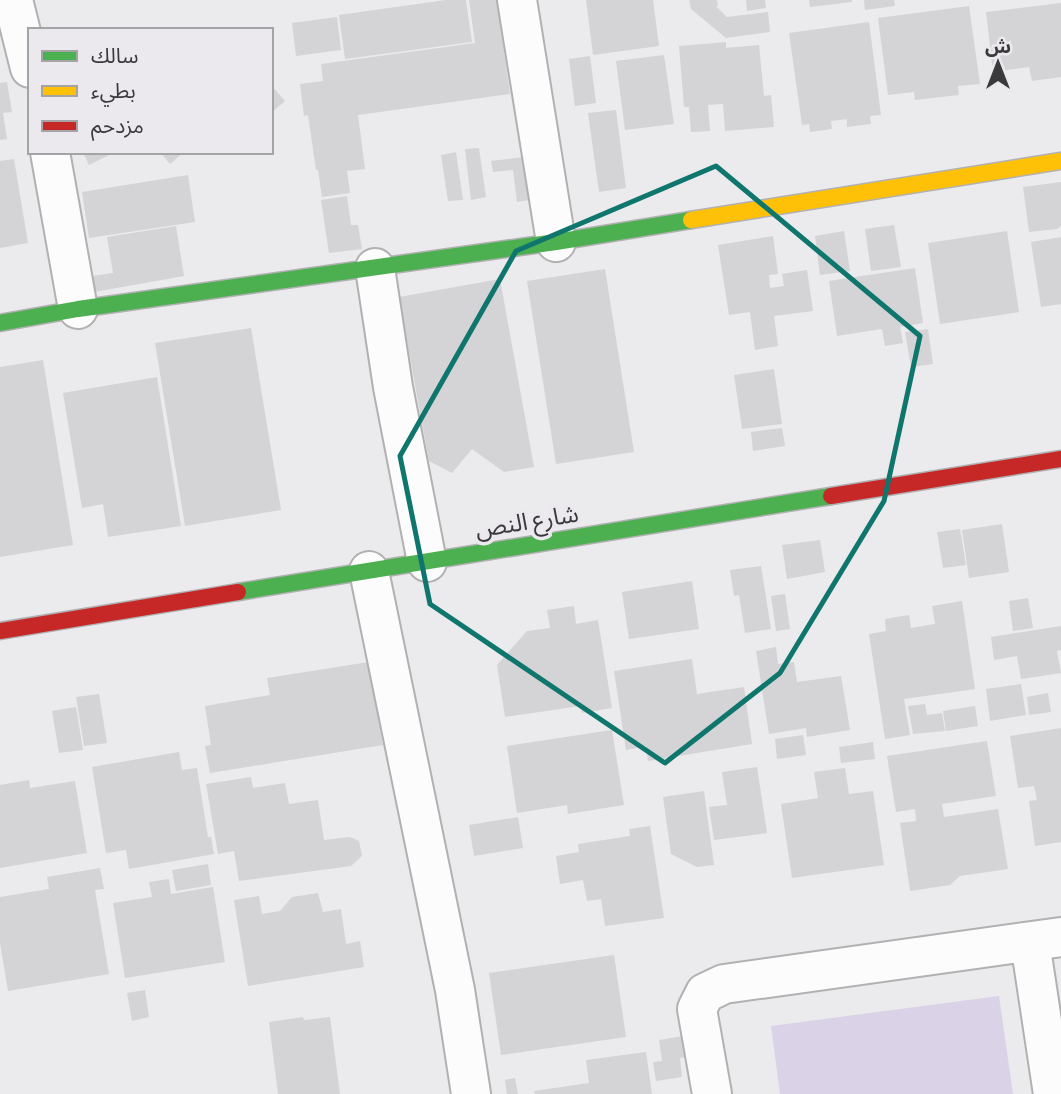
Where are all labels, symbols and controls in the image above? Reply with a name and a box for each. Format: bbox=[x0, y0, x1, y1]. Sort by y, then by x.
legend bbox=[28, 28, 273, 154]
north arrow bbox=[963, 28, 1033, 98]
text: ش bbox=[985, 34, 1011, 61]
text: سالك bbox=[91, 41, 138, 71]
text: بطيء bbox=[91, 76, 136, 107]
text: مزدحم bbox=[91, 111, 144, 141]
street label: شارع النص bbox=[473, 497, 581, 547]

